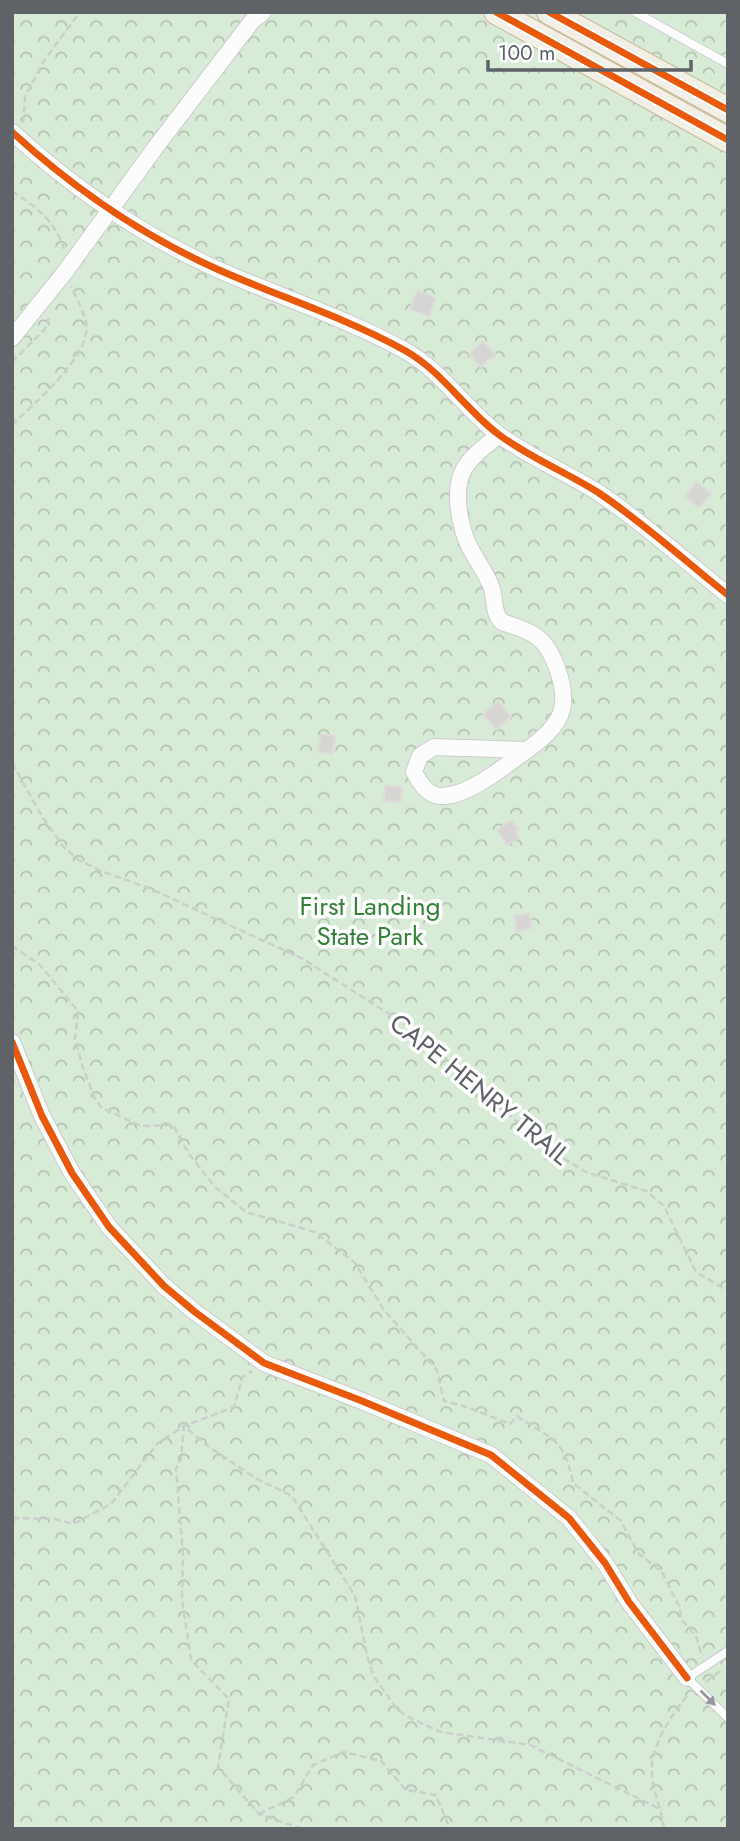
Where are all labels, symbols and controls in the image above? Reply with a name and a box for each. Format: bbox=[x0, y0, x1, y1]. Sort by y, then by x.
scale bar bbox=[488, 28, 691, 72]
text: 100 m bbox=[498, 38, 555, 68]
park label: First Landing State Park bbox=[299, 887, 441, 955]
street label: CAPE HENRY TRAIL bbox=[381, 1004, 579, 1174]
one-way arrow bbox=[699, 1690, 716, 1707]

